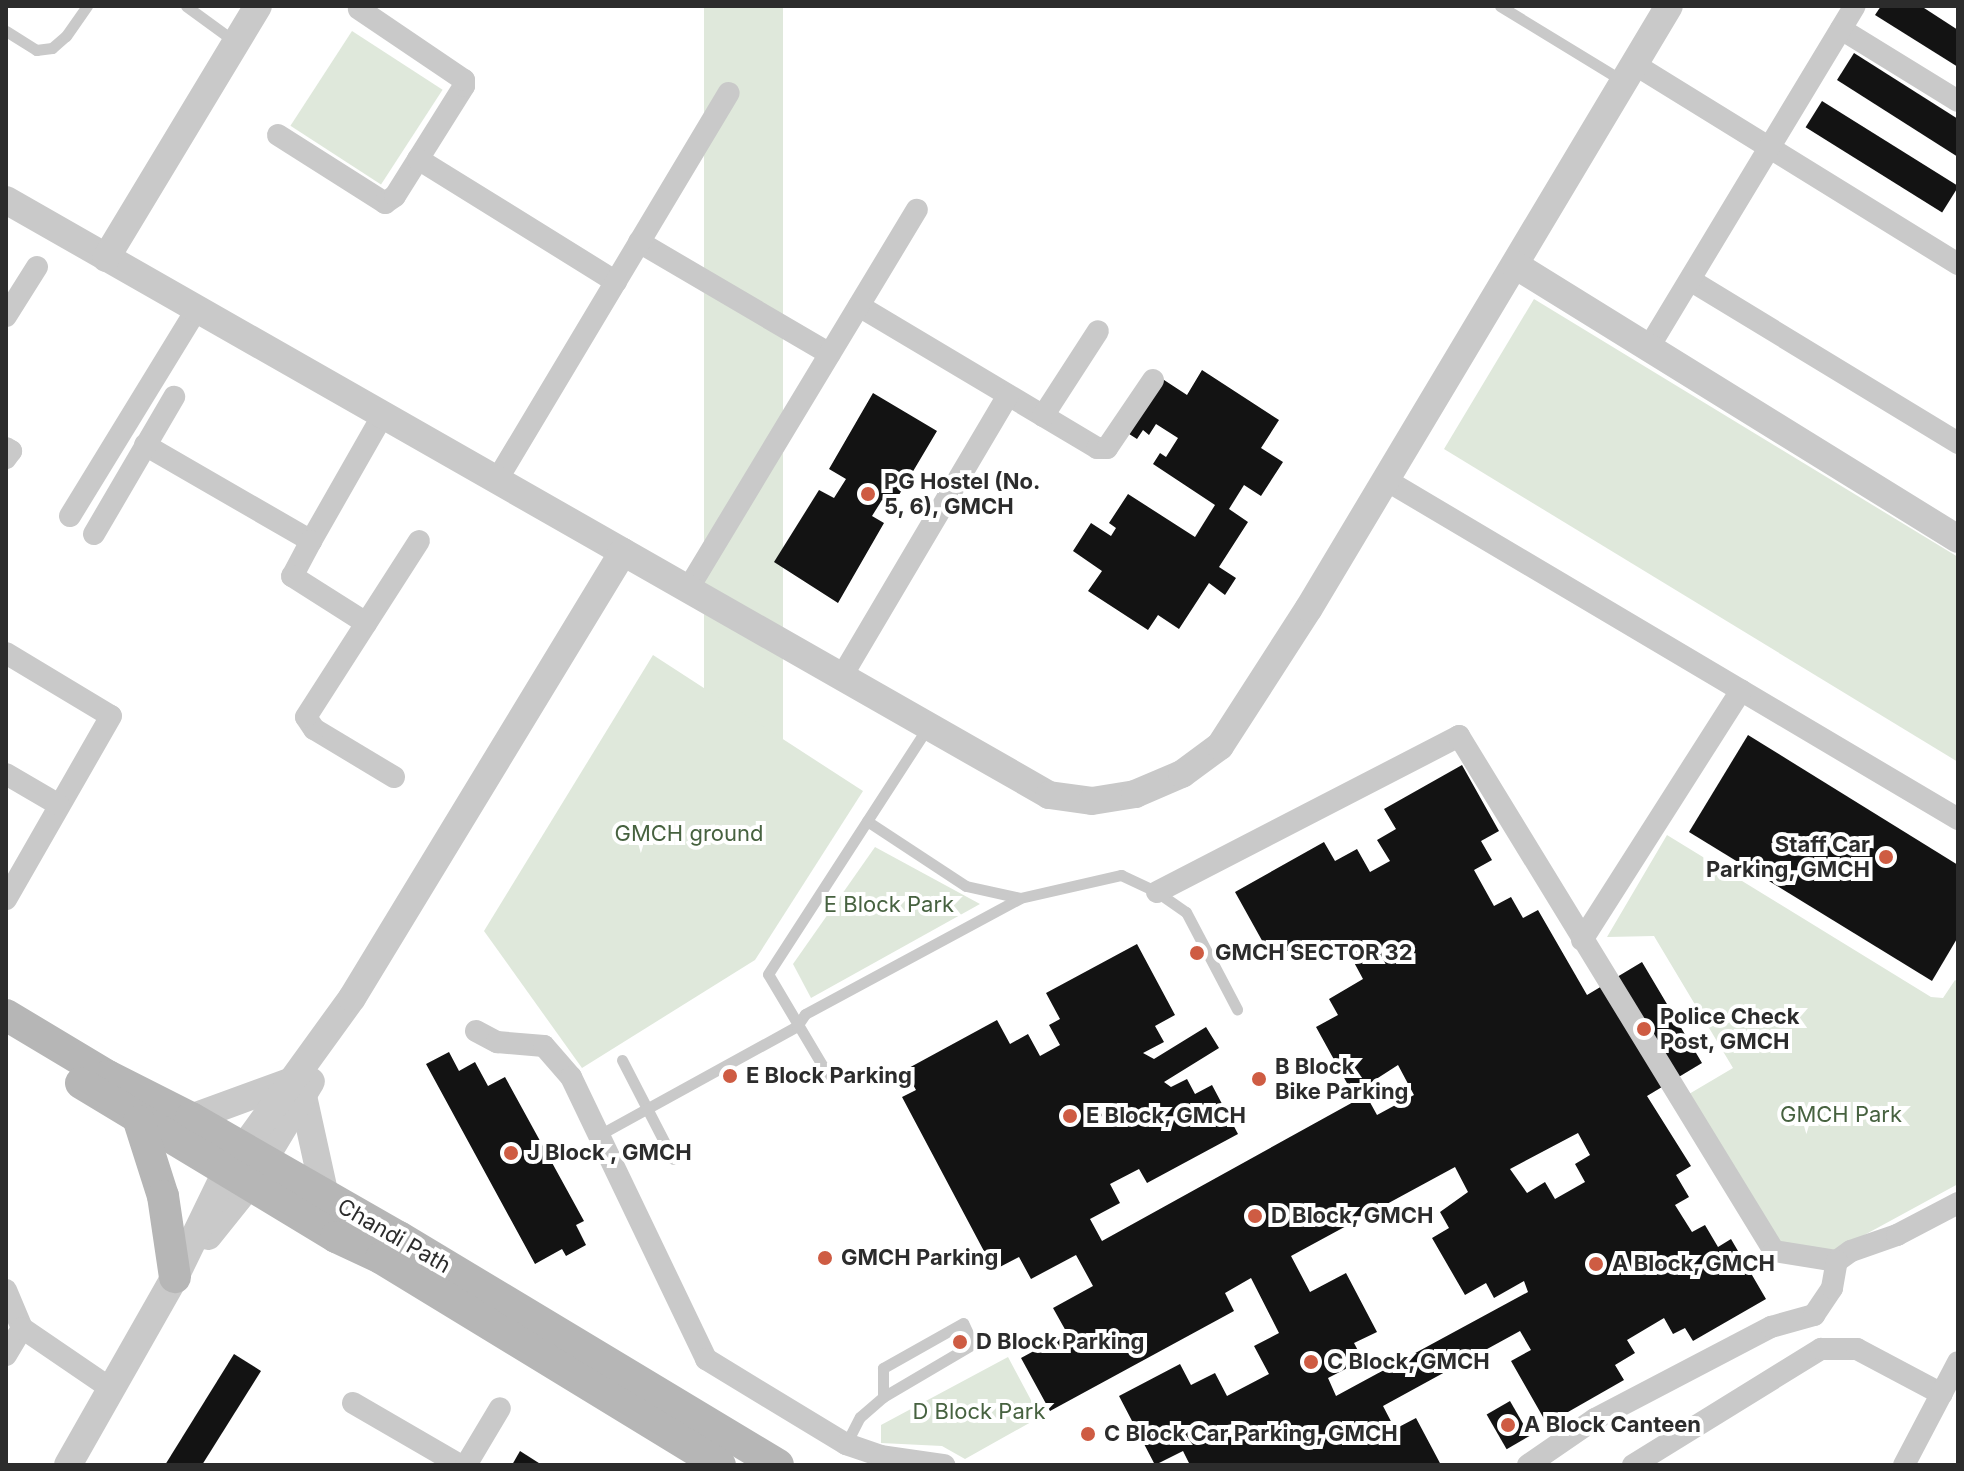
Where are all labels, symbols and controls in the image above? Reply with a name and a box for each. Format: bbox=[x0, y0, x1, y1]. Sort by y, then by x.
place label: PG Hostel (No. 5, 6), GMCH bbox=[884, 468, 1040, 520]
marker: PG Hostel (No. 5, 6), GMCH bbox=[859, 485, 877, 503]
park label: GMCH ground bbox=[615, 821, 763, 847]
place label: Staff Car Parking, GMCH bbox=[1705, 831, 1870, 882]
marker: Staff Car Parking, GMCH bbox=[1877, 848, 1895, 866]
park label: E Block Park bbox=[824, 892, 954, 918]
place label: GMCH SECTOR 32 bbox=[1215, 940, 1413, 966]
marker: GMCH SECTOR 32 bbox=[1186, 942, 1208, 964]
place label: Police Check Post, GMCH bbox=[1660, 1003, 1800, 1054]
marker: Police Check Post, GMCH bbox=[1635, 1020, 1653, 1038]
place label: B Block Bike Parking bbox=[1275, 1053, 1408, 1104]
place label: E Block Parking bbox=[746, 1063, 912, 1089]
marker: E Block Parking bbox=[721, 1067, 739, 1085]
marker: B Block Bike Parking bbox=[1250, 1070, 1268, 1088]
park label: GMCH Park bbox=[1780, 1102, 1902, 1128]
place label: E Block, GMCH bbox=[1086, 1103, 1247, 1129]
marker: E Block, GMCH bbox=[1061, 1107, 1079, 1125]
place label: J Block , GMCH bbox=[527, 1140, 692, 1166]
marker: J Block , GMCH bbox=[502, 1144, 520, 1162]
street label: Chandi Path bbox=[333, 1193, 455, 1279]
place label: D Block, GMCH bbox=[1271, 1203, 1434, 1229]
marker: D Block, GMCH bbox=[1246, 1207, 1264, 1225]
place label: GMCH Parking bbox=[841, 1245, 998, 1271]
marker: GMCH Parking bbox=[816, 1249, 834, 1267]
place label: A Block, GMCH bbox=[1612, 1251, 1776, 1277]
marker: A Block, GMCH bbox=[1587, 1255, 1605, 1273]
place label: D Block Parking bbox=[976, 1329, 1144, 1355]
marker: D Block Parking bbox=[951, 1333, 969, 1351]
place label: C Block, GMCH bbox=[1327, 1349, 1490, 1375]
marker: C Block, GMCH bbox=[1302, 1353, 1320, 1371]
park label: D Block Park bbox=[913, 1399, 1045, 1425]
place label: A Block Canteen bbox=[1524, 1412, 1701, 1438]
marker: A Block Canteen bbox=[1499, 1416, 1517, 1434]
place label: C Block Car Parking, GMCH bbox=[1104, 1421, 1398, 1447]
marker: C Block Car Parking, GMCH bbox=[1079, 1425, 1097, 1443]

